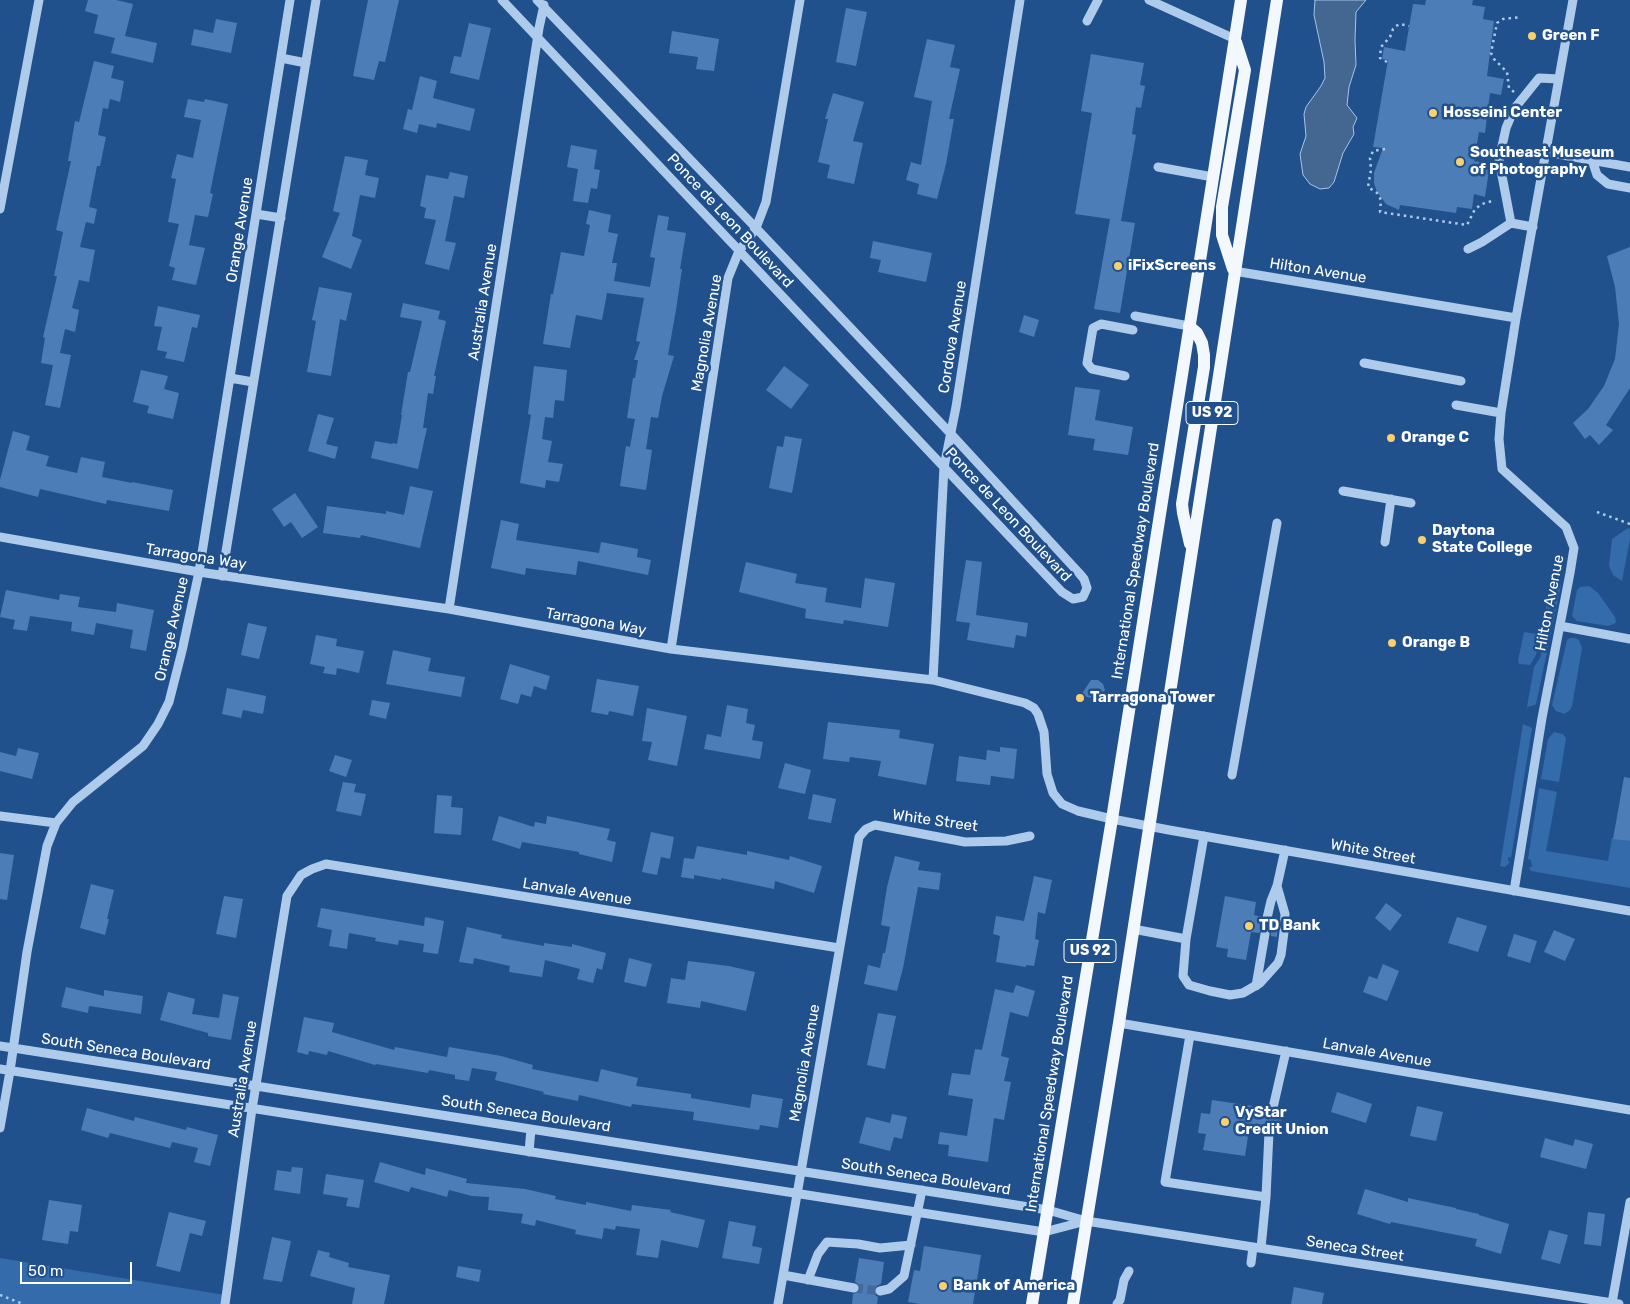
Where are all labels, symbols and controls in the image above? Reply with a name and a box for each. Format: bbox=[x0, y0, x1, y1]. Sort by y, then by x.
place label: Green F bbox=[1542, 27, 1599, 45]
marker: Green F bbox=[1526, 30, 1538, 42]
place label: Hosseini Center bbox=[1443, 104, 1562, 122]
marker: Hosseini Center bbox=[1427, 107, 1439, 119]
place label: Southeast Museum of Photography bbox=[1470, 144, 1614, 179]
street label: Ponce de Leon Boulevard bbox=[663, 150, 797, 292]
marker: Southeast Museum of Photography bbox=[1454, 156, 1466, 168]
street label: Orange Avenue bbox=[223, 176, 257, 284]
street label: Australia Avenue bbox=[465, 242, 501, 362]
street label: Hilton Avenue bbox=[1268, 254, 1368, 288]
place label: iFixScreens bbox=[1128, 257, 1216, 275]
marker: iFixScreens bbox=[1112, 260, 1124, 272]
street label: Magnolia Avenue bbox=[688, 273, 726, 393]
street label: Cordova Avenue bbox=[935, 279, 971, 395]
road number: US 92 bbox=[1186, 402, 1238, 424]
place label: Orange C bbox=[1401, 429, 1469, 447]
marker: Orange C bbox=[1385, 432, 1397, 444]
street label: International Speedway Boulevard bbox=[1108, 441, 1164, 681]
street label: Ponce de Leon Boulevard bbox=[941, 444, 1075, 586]
place label: Daytona State College bbox=[1432, 522, 1532, 557]
marker: Daytona State College bbox=[1416, 534, 1428, 546]
street label: Tarragona Way bbox=[144, 540, 248, 574]
street label: Hilton Avenue bbox=[1532, 553, 1568, 653]
street label: Orange Avenue bbox=[151, 575, 193, 683]
street label: Tarragona Way bbox=[544, 604, 648, 640]
place label: Orange B bbox=[1402, 634, 1470, 652]
marker: Orange B bbox=[1386, 637, 1398, 649]
place label: Tarragona Tower bbox=[1090, 689, 1215, 707]
marker: Tarragona Tower bbox=[1074, 692, 1086, 704]
street label: White Street bbox=[891, 806, 979, 836]
street label: White Street bbox=[1329, 836, 1417, 868]
street label: Lanvale Avenue bbox=[521, 874, 633, 910]
place label: TD Bank bbox=[1259, 917, 1320, 935]
marker: TD Bank bbox=[1243, 920, 1255, 932]
road number: US 92 bbox=[1064, 939, 1116, 962]
street label: International Speedway Boulevard bbox=[1022, 974, 1078, 1214]
street label: Magnolia Avenue bbox=[786, 1003, 824, 1123]
street label: Australia Avenue bbox=[225, 1019, 261, 1139]
street label: South Seneca Boulevard bbox=[40, 1030, 212, 1074]
street label: Lanvale Avenue bbox=[1321, 1035, 1433, 1071]
street label: South Seneca Boulevard bbox=[440, 1092, 612, 1136]
place label: VyStar Credit Union bbox=[1235, 1104, 1329, 1139]
marker: VyStar Credit Union bbox=[1219, 1116, 1231, 1128]
street label: South Seneca Boulevard bbox=[840, 1155, 1012, 1199]
street label: Seneca Street bbox=[1305, 1232, 1405, 1266]
scale bar bbox=[22, 1252, 135, 1284]
text: 50 m bbox=[28, 1262, 63, 1280]
place label: Bank of America bbox=[953, 1277, 1075, 1295]
marker: Bank of America bbox=[937, 1280, 949, 1292]

